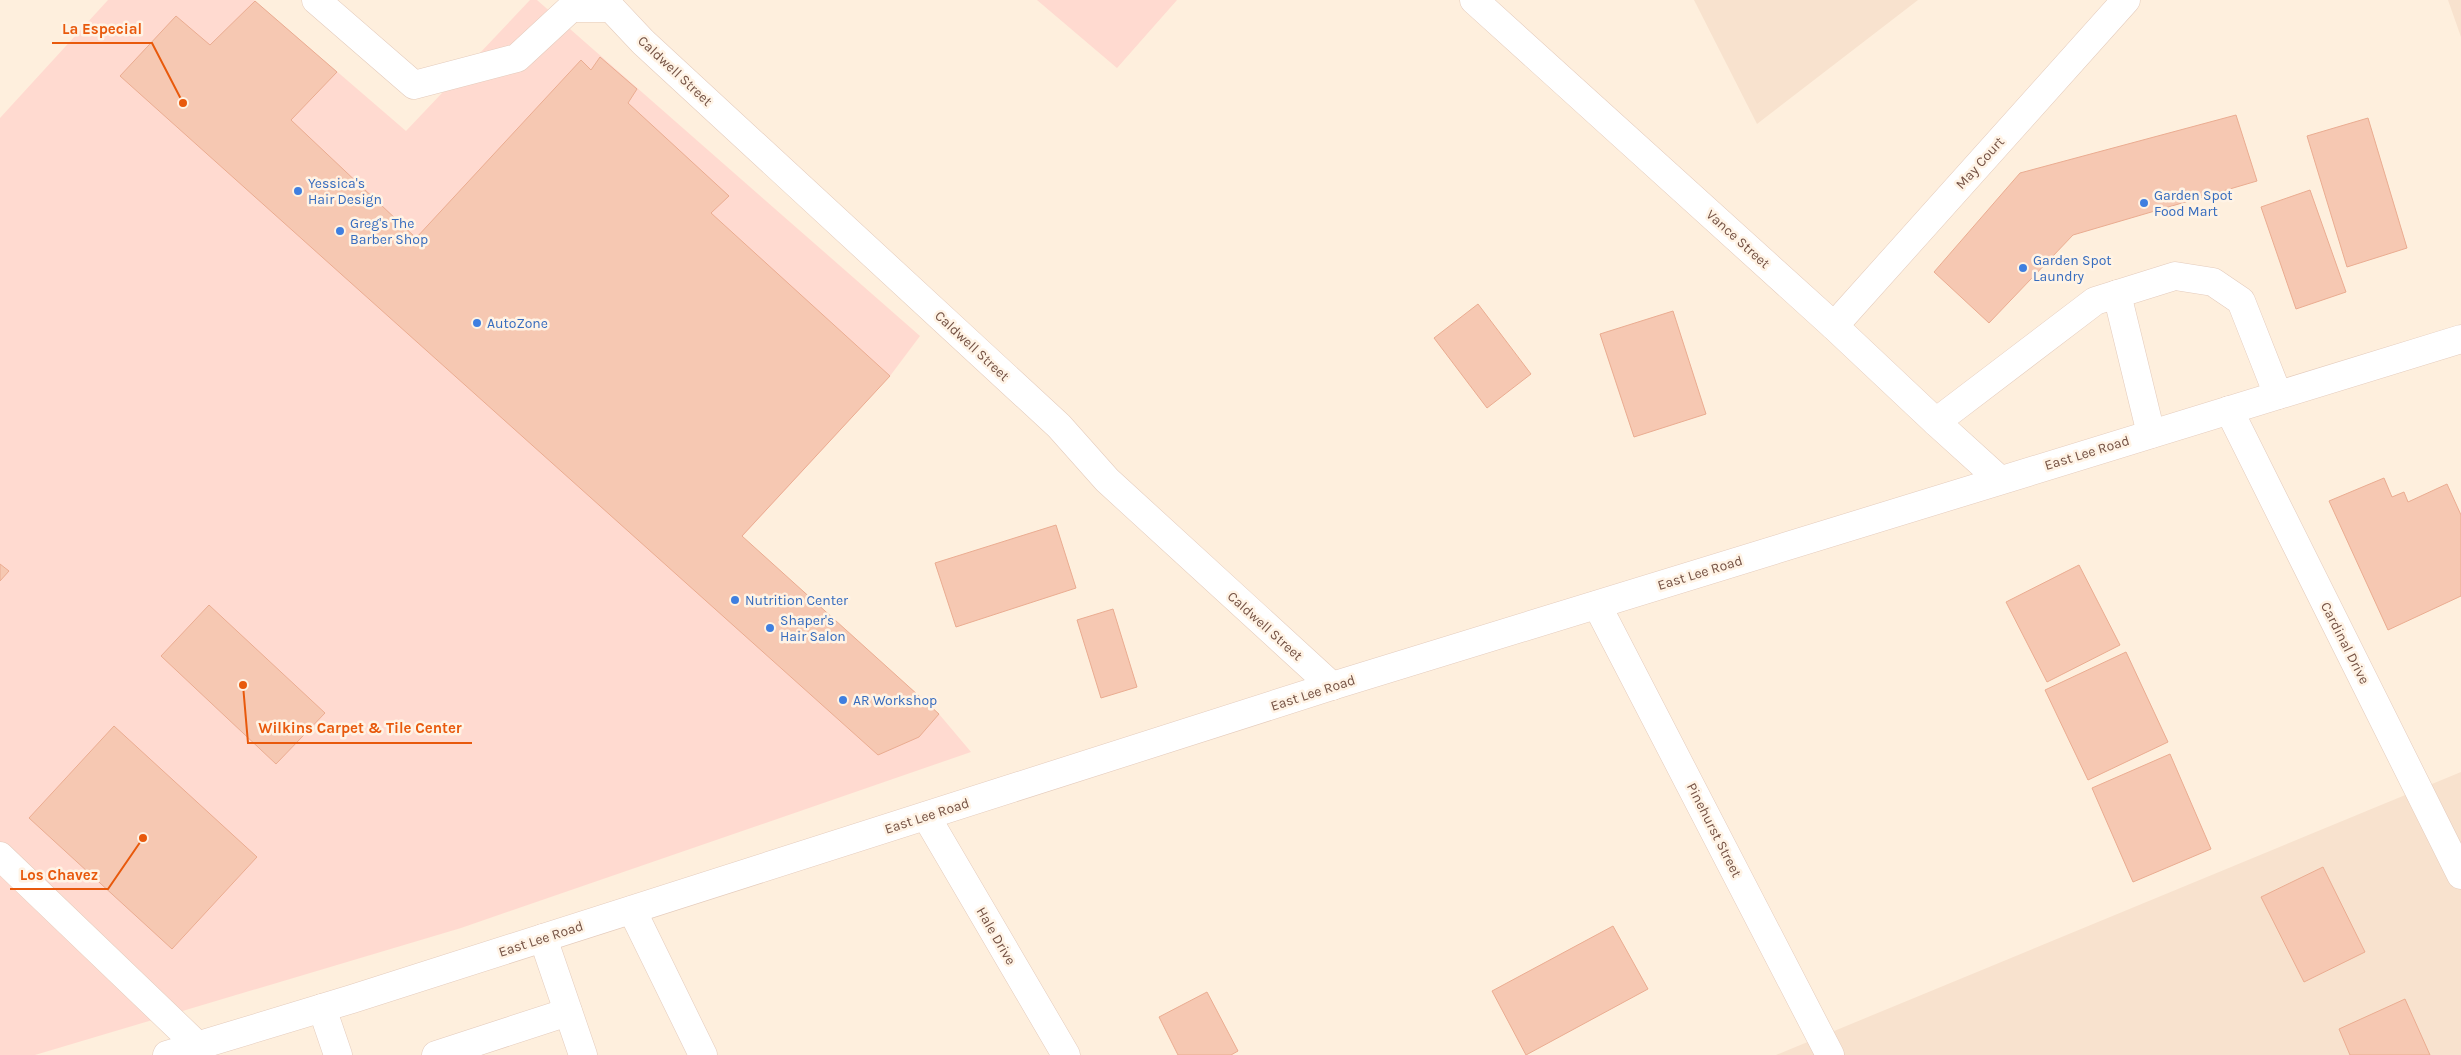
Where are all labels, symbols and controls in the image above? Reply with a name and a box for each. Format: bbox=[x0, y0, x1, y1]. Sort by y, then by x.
callout: La Especial bbox=[52, 13, 152, 43]
text: La Especial bbox=[62, 20, 142, 38]
street label: Caldwell Street bbox=[634, 32, 716, 110]
street label: May Court bbox=[1952, 133, 2008, 193]
place label: Yessica's Hair Design bbox=[308, 175, 382, 208]
marker: Yessica's Hair Design bbox=[292, 185, 304, 197]
place label: Garden Spot Food Mart bbox=[2154, 187, 2233, 220]
marker: Garden Spot Food Mart bbox=[2138, 197, 2150, 209]
street label: Vance Street bbox=[1703, 206, 1773, 272]
place label: Greg's The Barber Shop bbox=[350, 215, 428, 248]
marker: Greg's The Barber Shop bbox=[334, 225, 346, 237]
place label: Garden Spot Laundry bbox=[2033, 252, 2112, 285]
marker: Garden Spot Laundry bbox=[2017, 262, 2029, 274]
street label: Caldwell Street bbox=[931, 307, 1013, 385]
place label: AutoZone bbox=[487, 315, 548, 332]
marker: AutoZone bbox=[471, 317, 483, 329]
street label: East Lee Road bbox=[2042, 432, 2132, 474]
street label: East Lee Road bbox=[1655, 552, 1745, 594]
street label: Caldwell Street bbox=[1224, 588, 1306, 664]
place label: Nutrition Center bbox=[745, 592, 849, 609]
marker: Nutrition Center bbox=[729, 594, 741, 606]
street label: Cardinal Drive bbox=[2317, 599, 2373, 687]
place label: Shaper's Hair Salon bbox=[780, 612, 846, 645]
marker: Shaper's Hair Salon bbox=[764, 622, 776, 634]
street label: East Lee Road bbox=[1269, 671, 1357, 715]
place label: AR Workshop bbox=[853, 692, 937, 709]
marker: AR Workshop bbox=[837, 694, 849, 706]
callout: Wilkins Carpet & Tile Center bbox=[248, 713, 472, 743]
text: Wilkins Carpet & Tile Center bbox=[258, 719, 462, 737]
street label: Pinehurst Street bbox=[1683, 780, 1745, 880]
street label: East Lee Road bbox=[883, 794, 971, 838]
callout: Los Chavez bbox=[10, 859, 108, 889]
text: Los Chavez bbox=[20, 866, 98, 884]
street label: Hale Drive bbox=[973, 904, 1019, 968]
street label: East Lee Road bbox=[497, 917, 585, 961]

